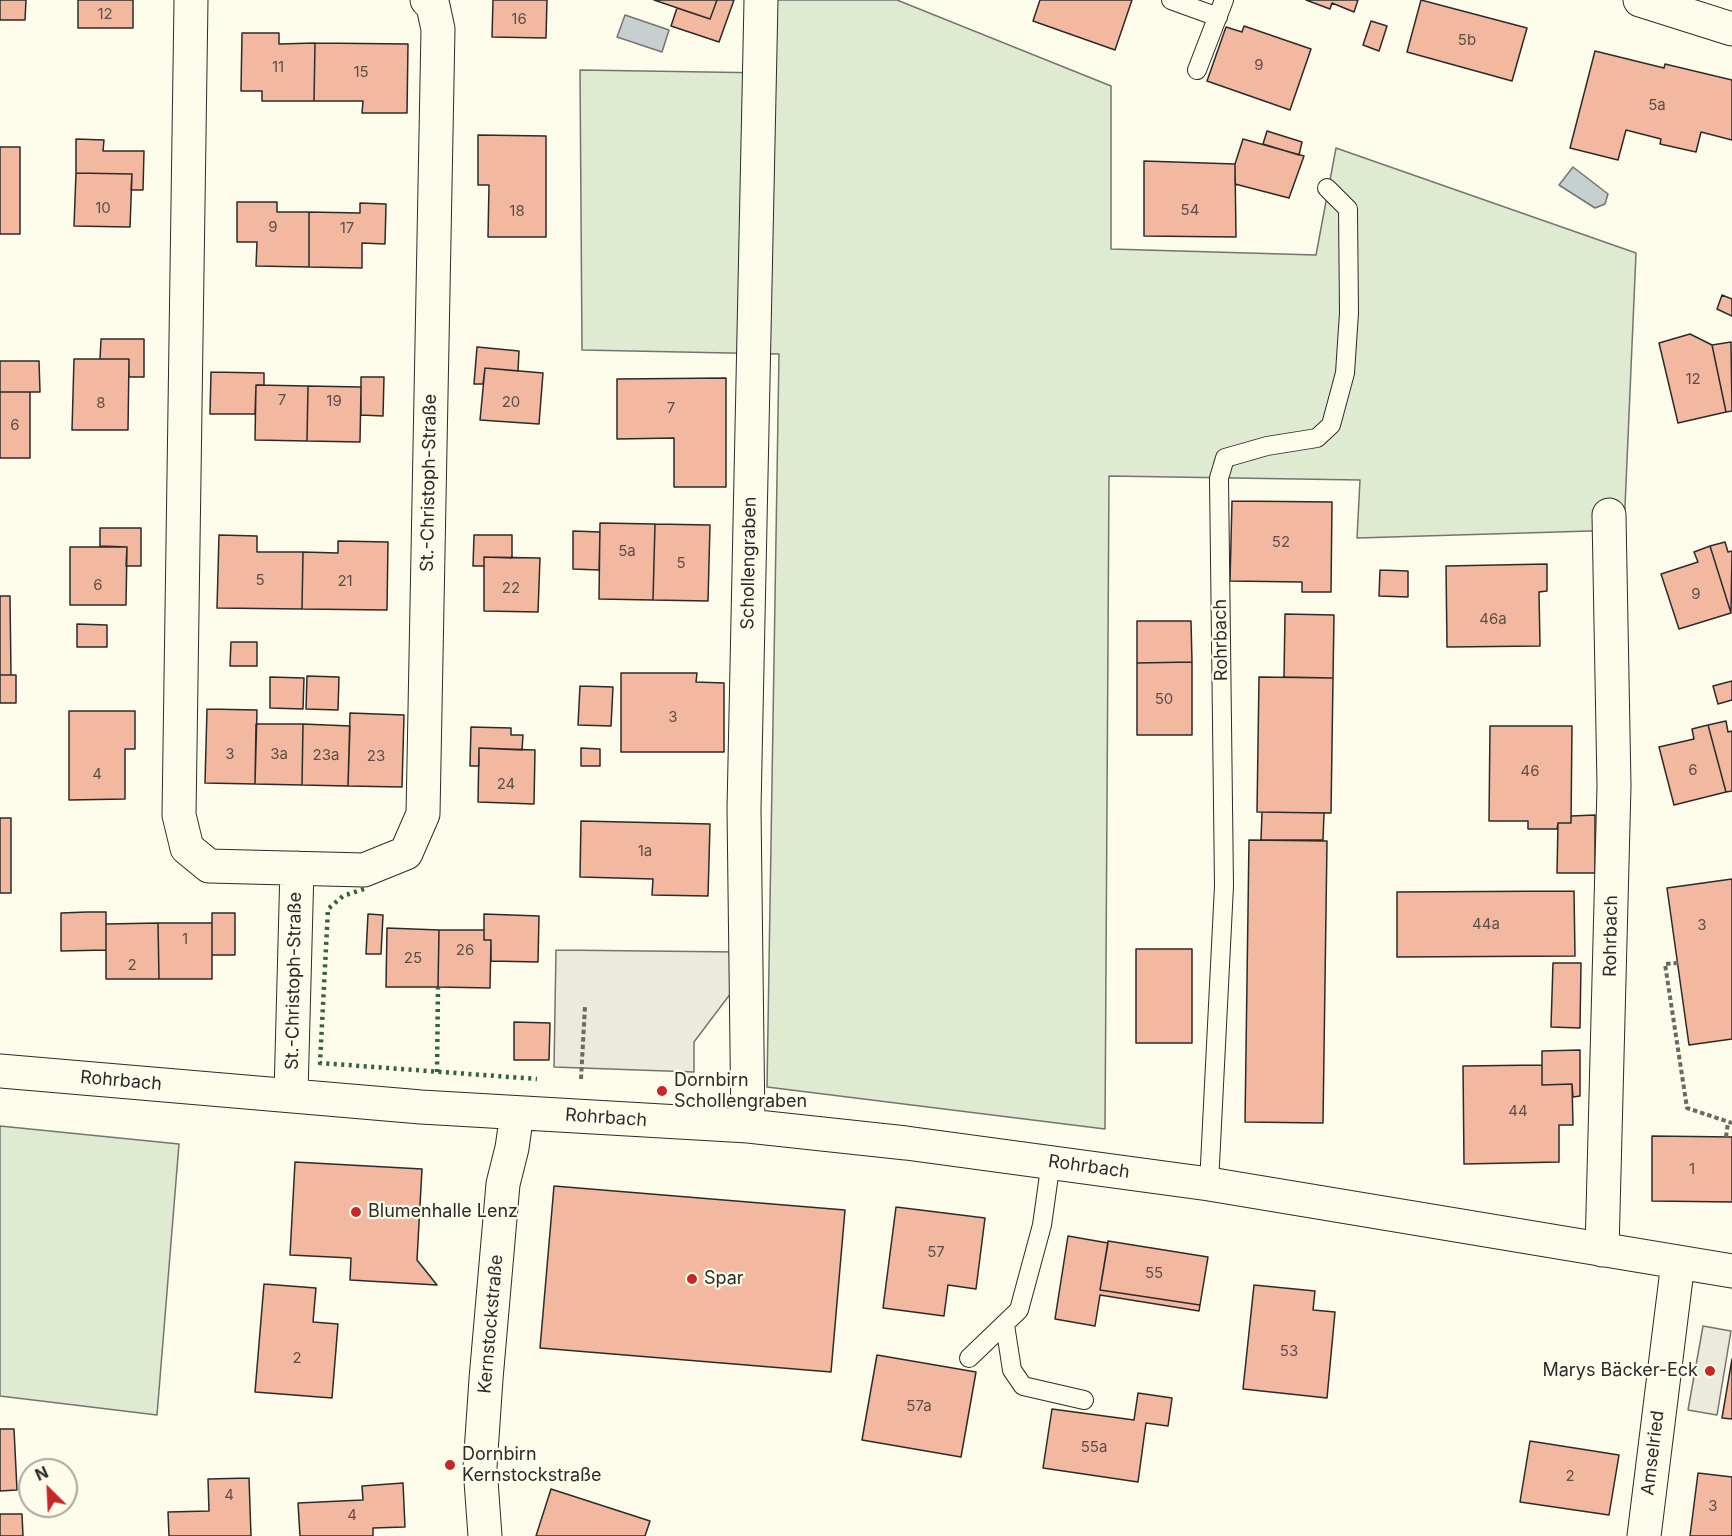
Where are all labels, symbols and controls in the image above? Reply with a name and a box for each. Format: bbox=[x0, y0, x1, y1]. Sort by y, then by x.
house number: 12 bbox=[97, 5, 113, 23]
house number: 16 bbox=[511, 10, 527, 28]
house number: 5b bbox=[1458, 31, 1476, 49]
house number: 9 bbox=[1254, 56, 1264, 74]
house number: 11 bbox=[272, 58, 284, 76]
house number: 15 bbox=[353, 63, 369, 81]
house number: 5a bbox=[1648, 96, 1666, 114]
house number: 10 bbox=[95, 199, 111, 217]
house number: 54 bbox=[1181, 201, 1199, 219]
house number: 18 bbox=[509, 202, 525, 220]
house number: 9 bbox=[268, 218, 278, 236]
house number: 17 bbox=[340, 219, 354, 237]
house number: 12 bbox=[1685, 370, 1701, 388]
house number: 7 bbox=[278, 391, 286, 409]
house number: 19 bbox=[326, 392, 342, 410]
house number: 20 bbox=[502, 393, 520, 411]
house number: 8 bbox=[96, 394, 106, 412]
street label: St.-Christoph-Straße bbox=[417, 394, 441, 572]
house number: 7 bbox=[667, 399, 675, 417]
house number: 6 bbox=[10, 416, 20, 434]
street label: Schollengraben bbox=[737, 496, 761, 630]
house number: 52 bbox=[1272, 533, 1290, 551]
house number: 5a bbox=[618, 542, 636, 560]
house number: 5 bbox=[676, 554, 686, 572]
house number: 5 bbox=[255, 571, 265, 589]
house number: 21 bbox=[337, 572, 353, 590]
house number: 6 bbox=[93, 576, 103, 594]
house number: 22 bbox=[502, 579, 520, 597]
house number: 9 bbox=[1691, 585, 1701, 603]
street label: Rohrbach bbox=[1209, 599, 1233, 681]
house number: 46a bbox=[1479, 610, 1507, 628]
house number: 50 bbox=[1155, 690, 1173, 708]
house number: 3 bbox=[668, 708, 678, 726]
house number: 3 bbox=[225, 745, 235, 763]
house number: 3a bbox=[270, 745, 288, 763]
house number: 23a bbox=[313, 746, 339, 764]
house number: 23 bbox=[367, 747, 385, 765]
house number: 6 bbox=[1688, 761, 1698, 779]
house number: 46 bbox=[1521, 762, 1539, 780]
house number: 4 bbox=[92, 765, 102, 783]
house number: 24 bbox=[497, 775, 515, 793]
house number: 1a bbox=[638, 842, 652, 860]
street label: St.-Christoph-Straße bbox=[282, 892, 306, 1070]
street label: Rohrbach bbox=[1599, 895, 1623, 977]
house number: 44a bbox=[1472, 915, 1500, 933]
house number: 3 bbox=[1697, 916, 1707, 934]
house number: 1 bbox=[182, 930, 188, 948]
house number: 26 bbox=[456, 941, 474, 959]
house number: 25 bbox=[404, 949, 422, 967]
house number: 2 bbox=[127, 956, 137, 974]
street label: Rohrbach bbox=[79, 1067, 163, 1095]
place label: Dornbirn Schollengraben bbox=[674, 1070, 807, 1112]
marker: Dornbirn Schollengraben bbox=[655, 1084, 669, 1098]
house number: 44 bbox=[1508, 1102, 1528, 1120]
street label: Rohrbach bbox=[564, 1104, 648, 1132]
street label: Rohrbach bbox=[1047, 1151, 1131, 1183]
house number: 1 bbox=[1689, 1160, 1695, 1178]
place label: Blumenhalle Lenz bbox=[368, 1201, 518, 1223]
marker: Blumenhalle Lenz bbox=[349, 1205, 363, 1219]
house number: 57 bbox=[927, 1243, 945, 1261]
street label: Kernstockstraße bbox=[474, 1254, 508, 1394]
house number: 55 bbox=[1145, 1264, 1163, 1282]
place label: Spar bbox=[704, 1268, 744, 1290]
marker: Spar bbox=[685, 1272, 699, 1286]
house number: 53 bbox=[1280, 1342, 1298, 1360]
house number: 2 bbox=[292, 1349, 302, 1367]
place label: Marys Bäcker-Eck bbox=[1542, 1360, 1698, 1382]
marker: Marys Bäcker-Eck bbox=[1703, 1364, 1717, 1378]
house number: 57a bbox=[906, 1397, 932, 1415]
street label: Amselried bbox=[1637, 1409, 1669, 1497]
house number: 55a bbox=[1081, 1438, 1107, 1456]
place label: Dornbirn Kernstockstraße bbox=[462, 1444, 602, 1486]
north arrow bbox=[18, 1458, 78, 1518]
marker: Dornbirn Kernstockstraße bbox=[443, 1458, 457, 1472]
text: N bbox=[32, 1462, 51, 1485]
house number: 2 bbox=[1565, 1467, 1575, 1485]
house number: 4 bbox=[224, 1486, 234, 1504]
house number: 3 bbox=[1708, 1497, 1718, 1515]
house number: 4 bbox=[347, 1506, 357, 1524]

